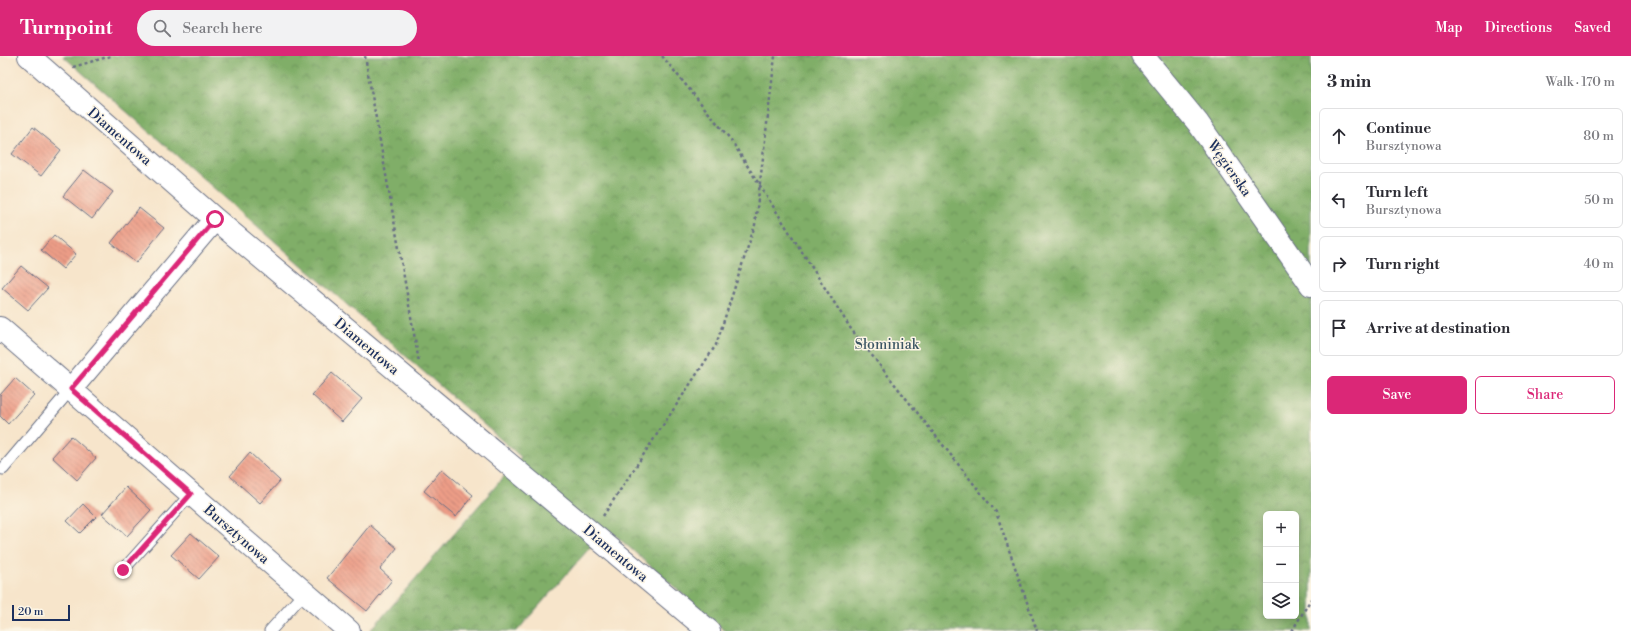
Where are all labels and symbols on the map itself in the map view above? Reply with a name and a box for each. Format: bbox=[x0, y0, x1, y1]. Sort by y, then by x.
street label: Diamentowa bbox=[83, 104, 156, 170]
street label: Węgierska bbox=[1203, 136, 1256, 201]
route start bbox=[206, 210, 224, 228]
street label: Diamentowa bbox=[330, 314, 403, 380]
park label: Słominiak bbox=[855, 336, 920, 354]
street label: Bursztynowa bbox=[199, 501, 274, 569]
street label: Diamentowa bbox=[579, 521, 652, 587]
route end bbox=[114, 561, 132, 579]
scale bar bbox=[12, 603, 70, 622]

